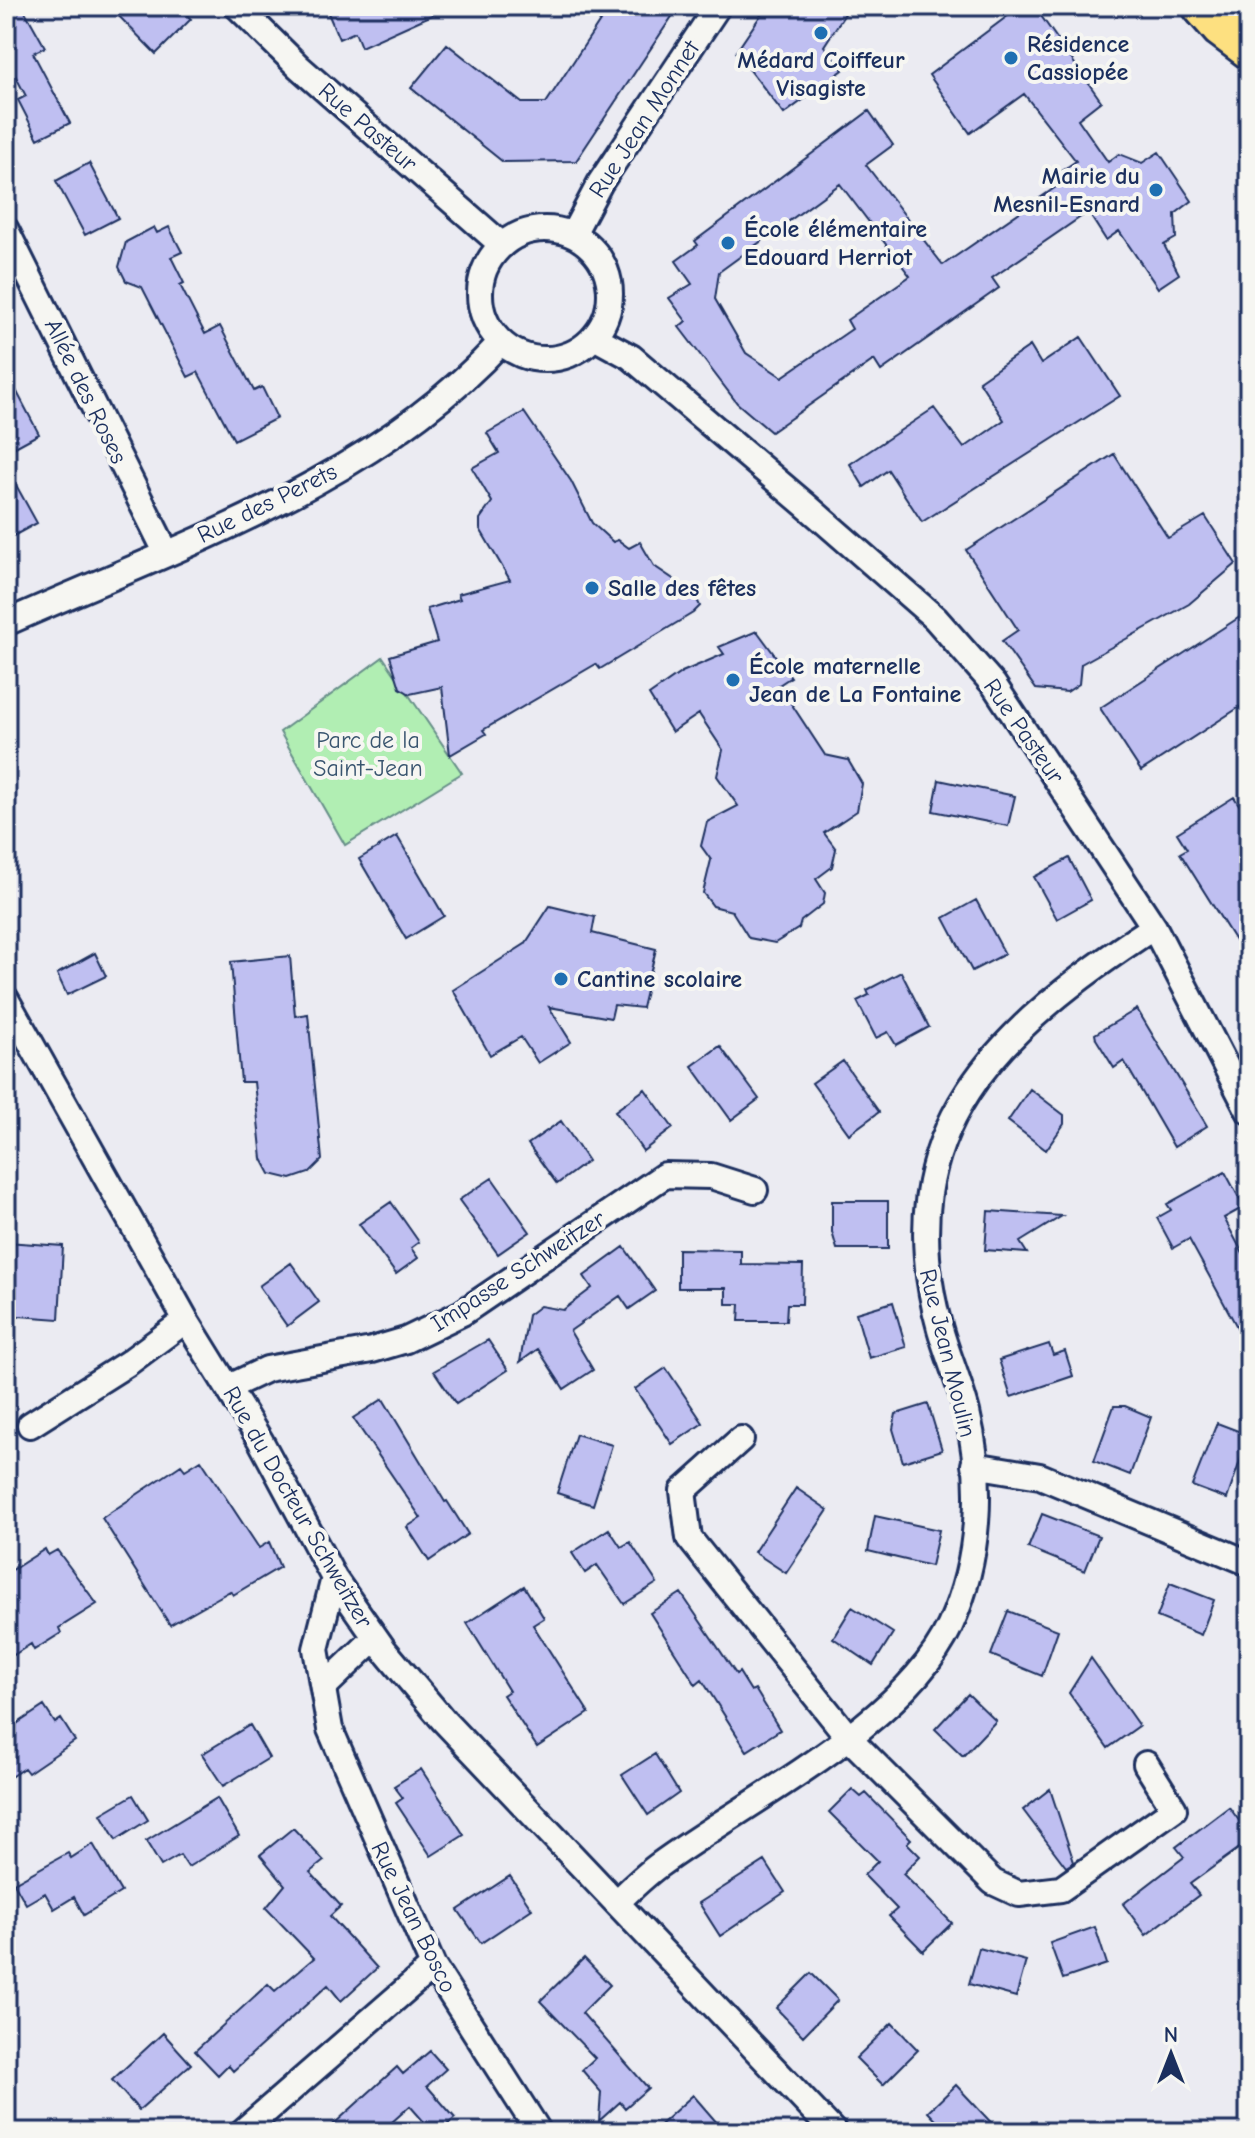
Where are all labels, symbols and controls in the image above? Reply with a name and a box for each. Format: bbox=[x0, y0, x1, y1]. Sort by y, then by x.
marker: Médard Coiffeur Visagiste bbox=[812, 24, 830, 42]
place label: Résidence Cassiopée bbox=[1027, 30, 1129, 86]
street label: Rue Jean Monnet bbox=[583, 34, 706, 203]
place label: Médard Coiffeur Visagiste bbox=[737, 46, 905, 102]
marker: Résidence Cassiopée bbox=[1002, 49, 1020, 67]
street label: Rue Pasteur bbox=[313, 77, 423, 178]
place label: Mairie du Mesnil-Esnard bbox=[993, 162, 1140, 218]
marker: Mairie du Mesnil-Esnard bbox=[1147, 181, 1165, 199]
place label: École élémentaire Edouard Herriot bbox=[744, 215, 927, 271]
marker: École élémentaire Edouard Herriot bbox=[719, 234, 737, 252]
street label: Allée des Roses bbox=[39, 314, 133, 468]
street label: Rue des Perets bbox=[193, 457, 341, 549]
place label: Salle des fêtes bbox=[608, 574, 756, 602]
marker: Salle des fêtes bbox=[583, 579, 601, 597]
place label: École maternelle Jean de La Fontaine bbox=[749, 652, 961, 708]
marker: École maternelle Jean de La Fontaine bbox=[724, 671, 742, 689]
street label: Rue Pasteur bbox=[978, 673, 1071, 789]
park label: Parc de la Saint-Jean bbox=[313, 726, 423, 782]
place label: Cantine scolaire bbox=[577, 965, 742, 993]
marker: Cantine scolaire bbox=[552, 970, 570, 988]
street label: Impasse Schweitzer bbox=[426, 1204, 611, 1338]
street label: Rue Jean Moulin bbox=[914, 1266, 982, 1440]
street label: Rue du Docteur Schweitzer bbox=[217, 1381, 379, 1633]
street label: Rue Jean Bosco bbox=[365, 1837, 463, 1997]
north arrow bbox=[1131, 2014, 1211, 2094]
text: N bbox=[1164, 2022, 1178, 2048]

